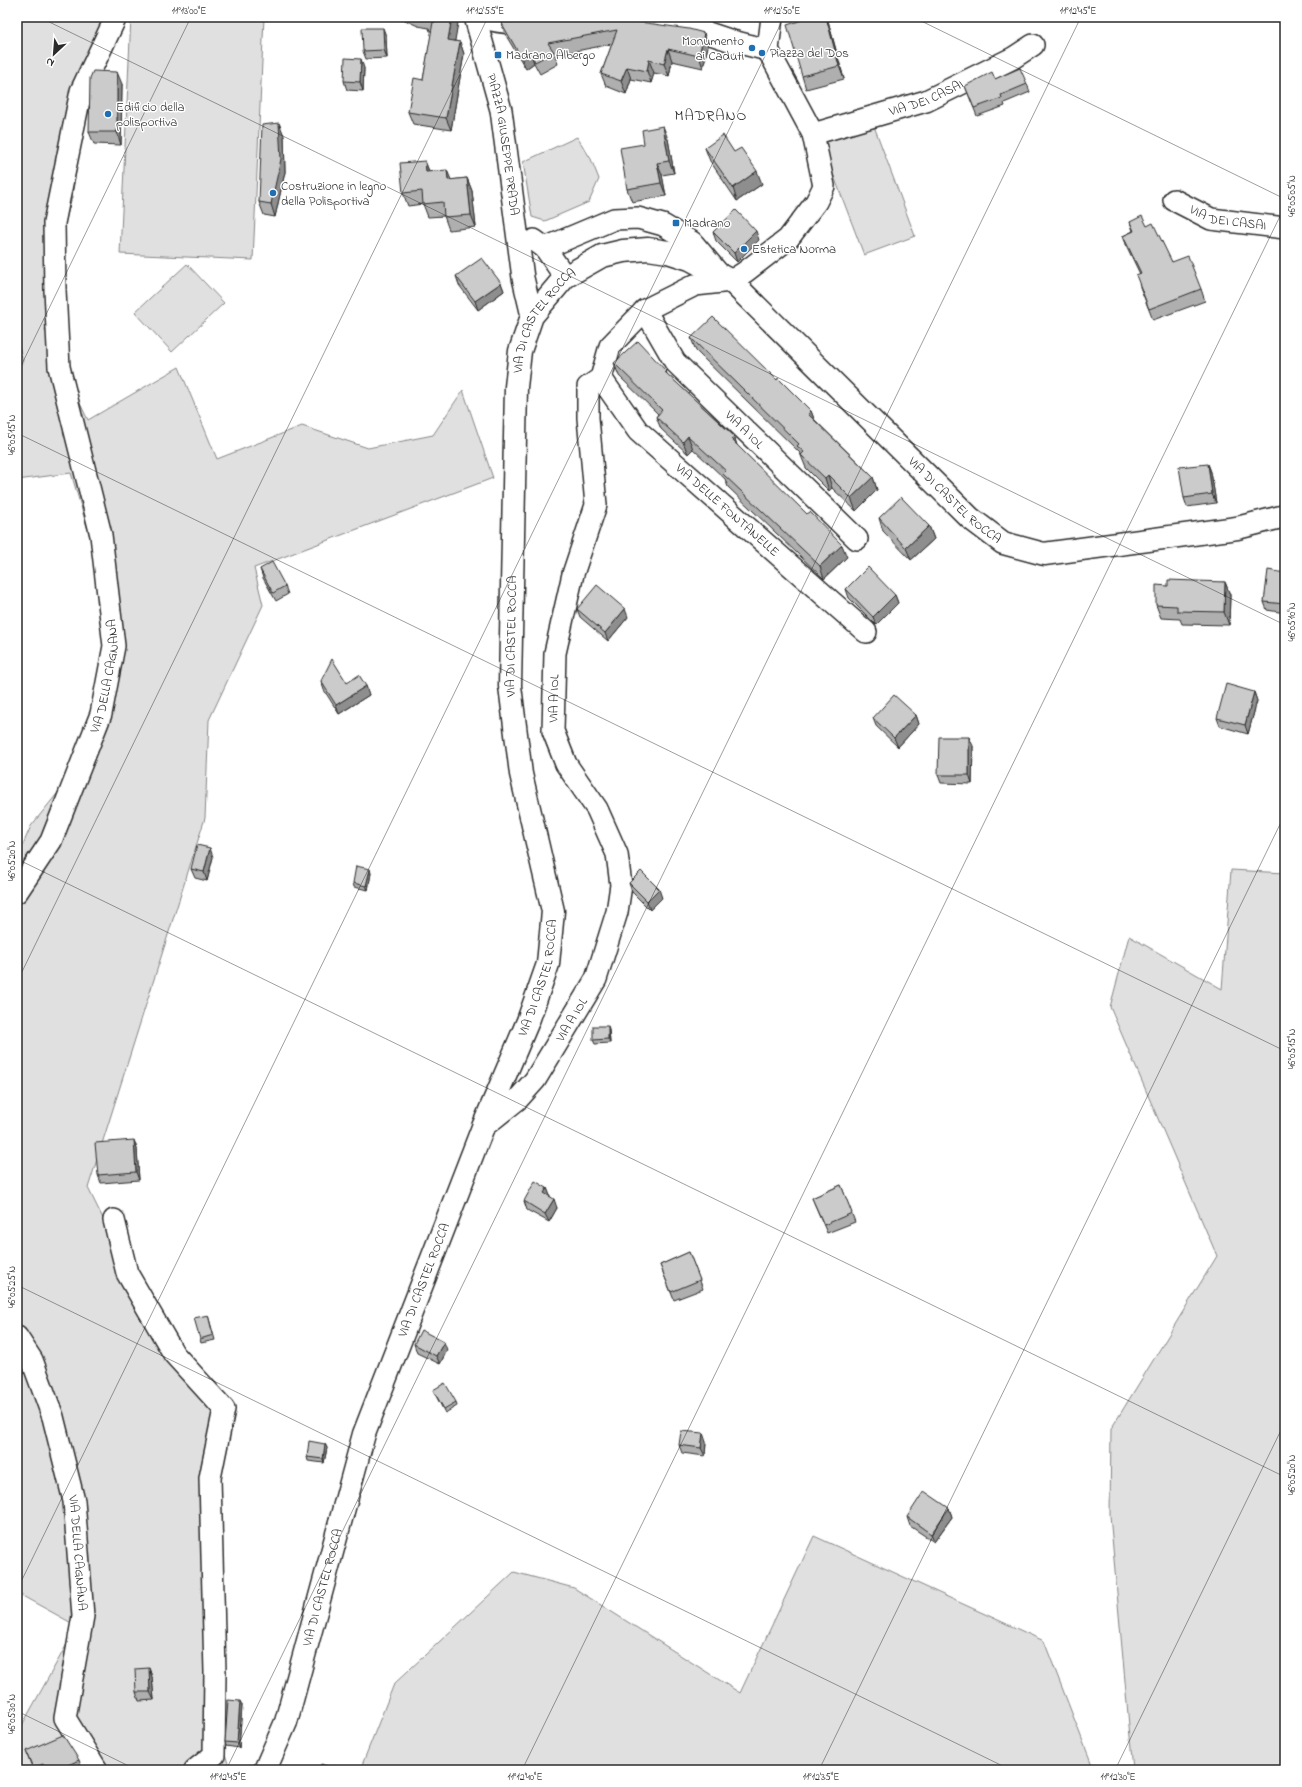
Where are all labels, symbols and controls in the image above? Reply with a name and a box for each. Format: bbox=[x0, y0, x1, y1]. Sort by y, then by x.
text: 11°13'00"E bbox=[172, 4, 206, 19]
text: 11°12'55"E bbox=[466, 4, 504, 19]
text: 11°12'50"E bbox=[764, 4, 800, 19]
text: 11°12'45"E bbox=[1060, 4, 1096, 19]
place label: Monumento ai Caduti bbox=[682, 32, 744, 66]
north arrow bbox=[34, 34, 74, 74]
marker: Monumento ai Caduti bbox=[747, 43, 757, 53]
place label: Piazza del Dos bbox=[770, 44, 849, 63]
place label: Madrano Albergo bbox=[506, 46, 595, 66]
marker: Piazza del Dos bbox=[757, 48, 767, 58]
marker: Madrano Albergo bbox=[493, 50, 503, 60]
text: N bbox=[43, 53, 57, 71]
street label: PIAZZA GIUSEPPE PRADA bbox=[482, 71, 524, 217]
street label: VIA DEI CASAI bbox=[886, 74, 967, 121]
place label: Edificio della polisportiva bbox=[116, 98, 185, 132]
district label: MADRANO bbox=[675, 105, 747, 127]
marker: Edificio della polisportiva bbox=[103, 109, 113, 119]
text: 46°05'05"N bbox=[1285, 175, 1300, 217]
place label: Costruzione in legno della Polisportiva bbox=[281, 177, 387, 211]
marker: Costruzione in legno della Polisportiva bbox=[268, 188, 278, 198]
street label: VIA DEI CASAI bbox=[1185, 200, 1268, 235]
place label: Madrano bbox=[684, 214, 731, 233]
marker: Madrano bbox=[671, 218, 681, 228]
place label: Estetica Norma bbox=[752, 240, 836, 259]
marker: Estetica Norma bbox=[739, 244, 749, 254]
street label: VIA DI CASTEL ROCCA bbox=[508, 263, 579, 375]
street label: VIA A IOL bbox=[720, 405, 769, 453]
text: 46°05'15"N bbox=[5, 415, 20, 455]
street label: VIA DI CASTEL ROCCA bbox=[903, 452, 1005, 548]
street label: VIA DELLE FONTANELLE bbox=[671, 458, 784, 561]
street label: VIA DI CASTEL ROCCA bbox=[500, 576, 522, 699]
text: 46°05'10"N bbox=[1285, 602, 1300, 641]
street label: VIA DELLA CAGNANA bbox=[85, 618, 124, 737]
street label: VIA A IOL bbox=[544, 674, 564, 724]
text: 46°05'20"N bbox=[5, 840, 20, 881]
street label: VIA DI CASTEL ROCCA bbox=[513, 918, 562, 1040]
street label: VIA A IOL bbox=[550, 994, 592, 1046]
text: 46°05'15"N bbox=[1285, 1029, 1300, 1069]
street label: VIA DI CASTEL ROCCA bbox=[393, 1220, 454, 1341]
text: 46°05'25"N bbox=[5, 1266, 20, 1308]
text: 46°05'20"N bbox=[1285, 1454, 1300, 1495]
street label: VIA DELLA CAGNANA bbox=[63, 1492, 92, 1611]
street label: VIA DI CASTEL ROCCA bbox=[297, 1526, 347, 1649]
text: 46°05'30"N bbox=[5, 1694, 20, 1734]
text: 11°12'45"E bbox=[210, 1770, 246, 1785]
text: 11°12'40"E bbox=[507, 1770, 543, 1785]
text: 11°12'35"E bbox=[803, 1770, 839, 1785]
text: 11°12'30"E bbox=[1100, 1770, 1136, 1785]

